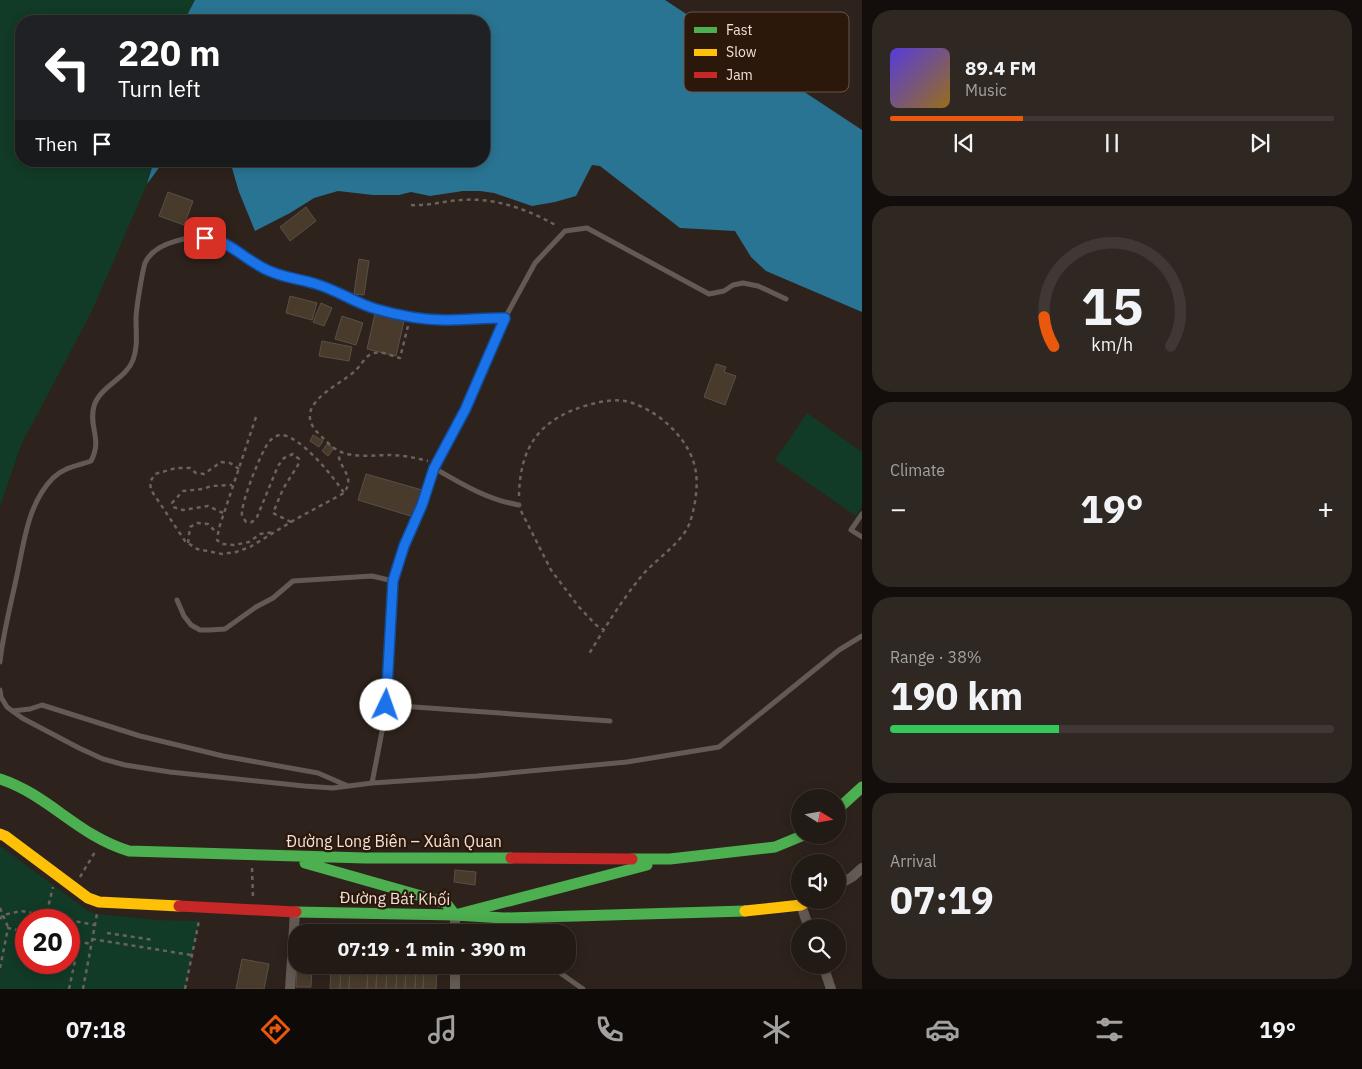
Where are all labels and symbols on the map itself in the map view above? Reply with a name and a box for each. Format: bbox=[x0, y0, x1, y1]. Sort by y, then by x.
legend bbox=[684, 12, 849, 92]
text: Fast bbox=[726, 21, 752, 39]
text: Slow bbox=[726, 43, 757, 61]
text: Jam bbox=[726, 66, 753, 84]
pin bbox=[184, 217, 226, 259]
position arrow bbox=[359, 678, 411, 730]
north arrow bbox=[791, 789, 846, 844]
street label: Đường Long Biên – Xuân Quan bbox=[286, 831, 502, 851]
street label: Đường Bát Khối bbox=[339, 887, 451, 909]
speed limit sign: 20 bbox=[15, 909, 80, 974]

